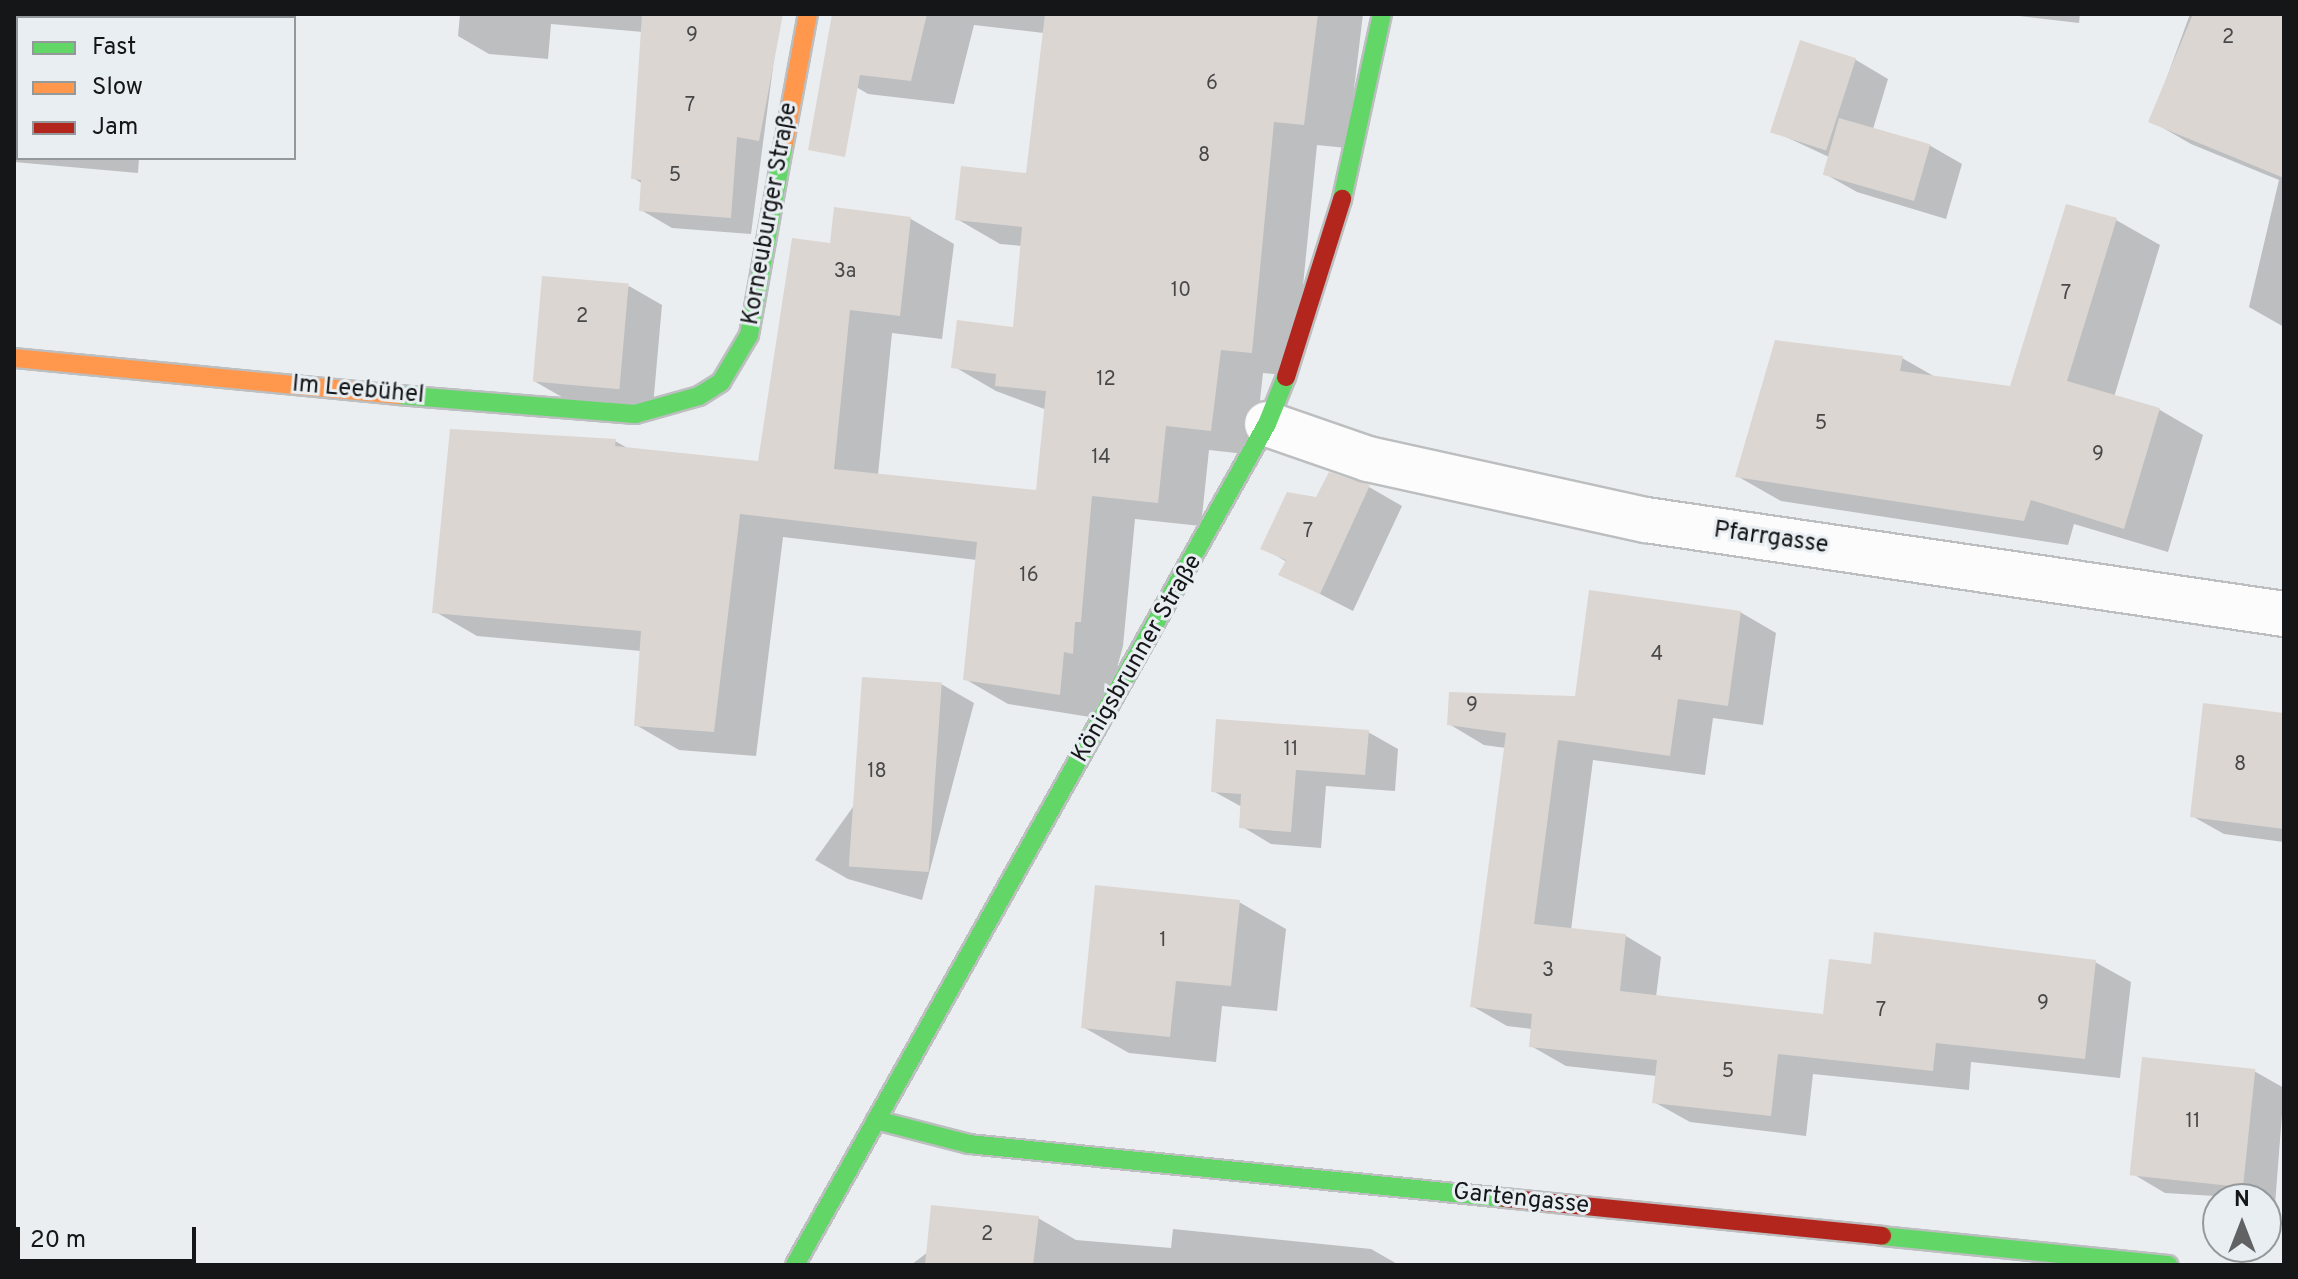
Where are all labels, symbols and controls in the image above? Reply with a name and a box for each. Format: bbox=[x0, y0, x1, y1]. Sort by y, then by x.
legend bbox=[16, 16, 296, 160]
house number: 9 bbox=[686, 24, 698, 48]
house number: 2 bbox=[2222, 26, 2234, 50]
text: Fast bbox=[92, 33, 136, 63]
house number: 6 bbox=[1206, 72, 1218, 96]
text: Slow bbox=[92, 73, 143, 103]
house number: 7 bbox=[685, 94, 695, 118]
street label: Korneuburger Straße bbox=[737, 101, 805, 327]
text: Jam bbox=[92, 113, 138, 143]
house number: 8 bbox=[1198, 144, 1210, 168]
house number: 5 bbox=[669, 164, 681, 188]
house number: 3a bbox=[834, 260, 856, 284]
house number: 10 bbox=[1171, 279, 1191, 303]
house number: 7 bbox=[2061, 282, 2071, 306]
house number: 2 bbox=[576, 305, 588, 329]
house number: 12 bbox=[1096, 368, 1116, 392]
street label: Im Leebühel bbox=[291, 371, 425, 411]
house number: 5 bbox=[1815, 412, 1827, 436]
house number: 9 bbox=[2092, 443, 2104, 467]
house number: 14 bbox=[1091, 446, 1111, 470]
street label: Pfarrgasse bbox=[1712, 517, 1830, 561]
house number: 7 bbox=[1303, 520, 1313, 544]
street label: Königsbrunner Straße bbox=[1067, 550, 1209, 768]
house number: 16 bbox=[1019, 564, 1039, 588]
house number: 4 bbox=[1651, 643, 1663, 667]
house number: 9 bbox=[1466, 694, 1478, 718]
house number: 11 bbox=[1284, 738, 1298, 762]
house number: 8 bbox=[2234, 753, 2246, 777]
house number: 18 bbox=[867, 760, 887, 784]
house number: 1 bbox=[1159, 929, 1167, 953]
house number: 3 bbox=[1542, 959, 1554, 983]
house number: 9 bbox=[2037, 992, 2049, 1016]
house number: 7 bbox=[1876, 999, 1886, 1023]
house number: 5 bbox=[1722, 1060, 1734, 1084]
house number: 11 bbox=[2186, 1110, 2200, 1134]
street label: Gartengasse bbox=[1452, 1179, 1590, 1221]
north arrow bbox=[2202, 1183, 2282, 1263]
text: N bbox=[2234, 1187, 2250, 1214]
scale bar bbox=[20, 1211, 200, 1261]
house number: 2 bbox=[981, 1223, 993, 1247]
text: 20 m bbox=[30, 1226, 86, 1256]

